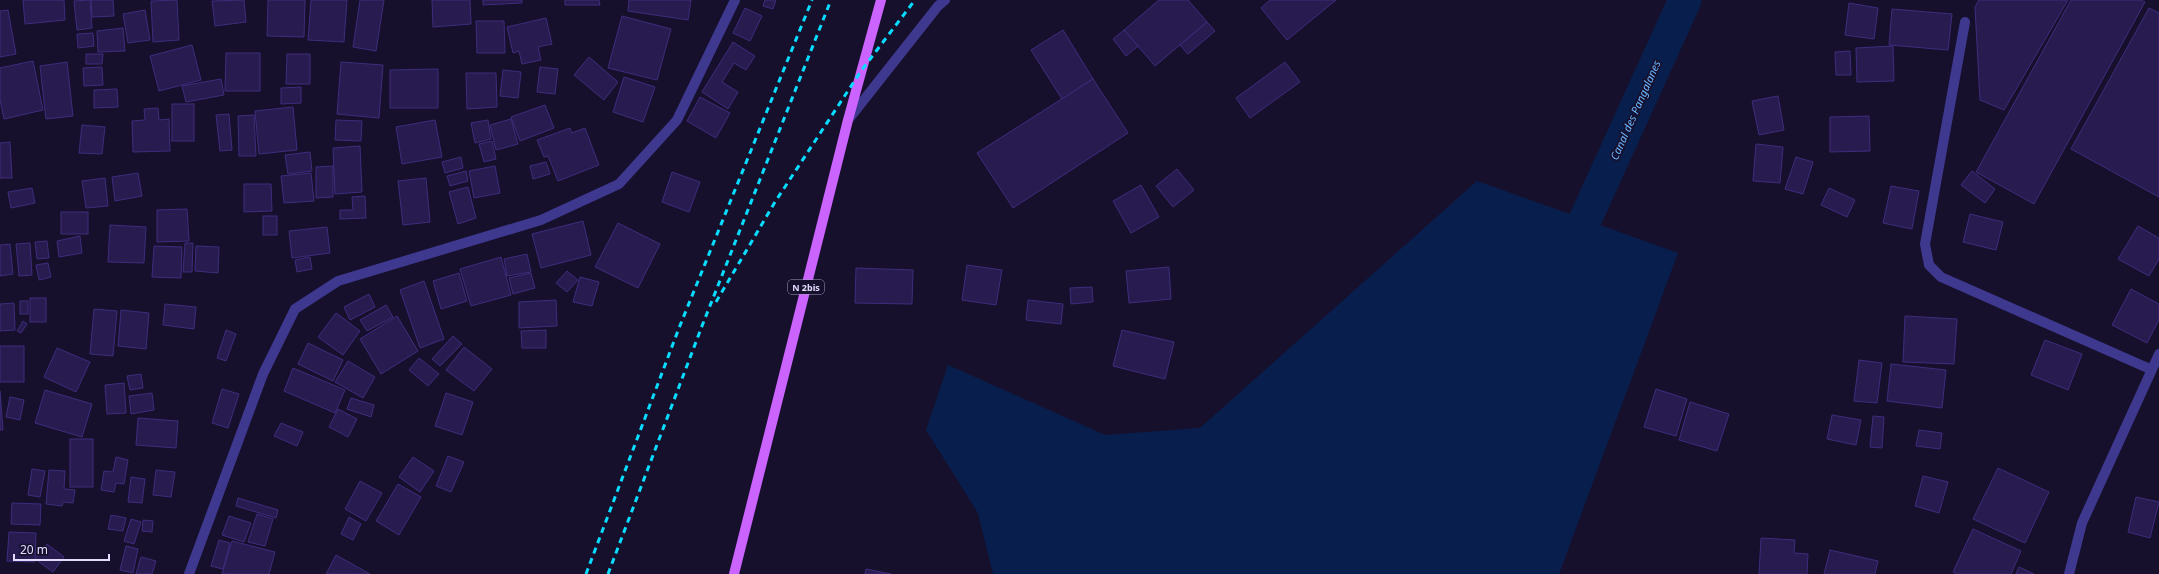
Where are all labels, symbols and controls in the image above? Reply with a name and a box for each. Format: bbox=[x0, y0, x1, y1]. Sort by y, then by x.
water label: Canal des Pangalanes bbox=[1606, 58, 1664, 162]
road number: N 2bis bbox=[788, 280, 824, 294]
scale bar bbox=[14, 536, 109, 562]
text: 20 m bbox=[20, 541, 48, 558]

